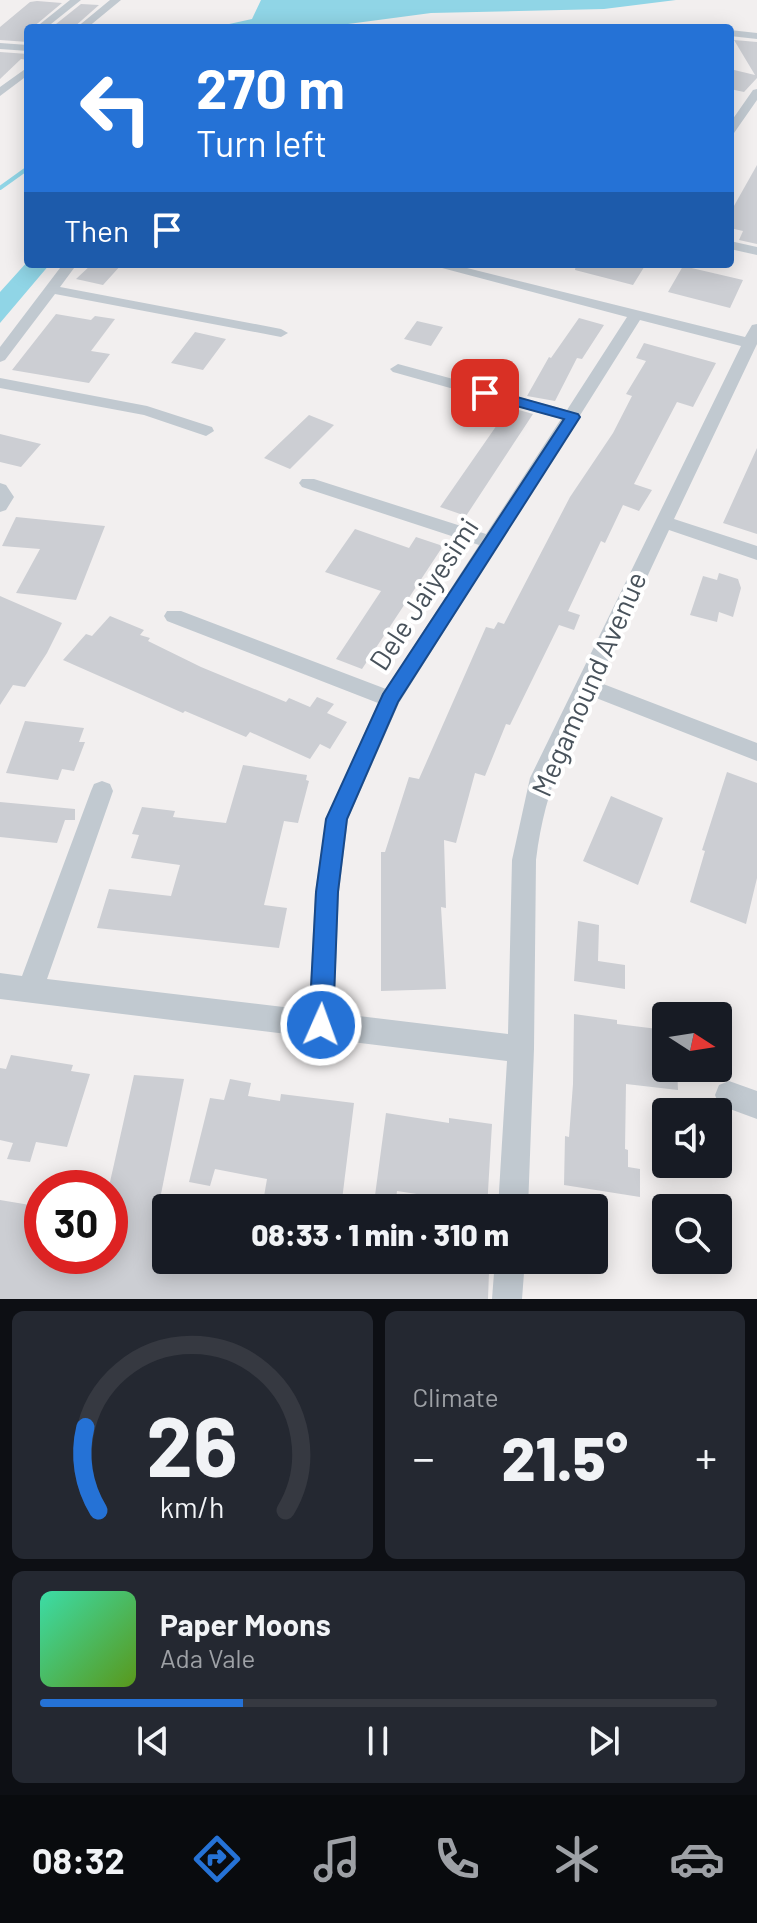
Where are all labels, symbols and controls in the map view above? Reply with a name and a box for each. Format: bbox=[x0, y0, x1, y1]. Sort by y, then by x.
text: 270 m bbox=[196, 53, 345, 120]
icon: left bbox=[64, 56, 168, 160]
text: Turn left bbox=[196, 121, 327, 164]
icon: arrive bbox=[145, 208, 189, 252]
text: Then bbox=[64, 212, 129, 248]
pin bbox=[451, 359, 519, 427]
icon: arrive bbox=[463, 371, 507, 415]
street label: Dele Jaiyesimi bbox=[361, 511, 485, 676]
street label: Megamound Avenue bbox=[523, 566, 653, 801]
position arrow bbox=[279, 983, 363, 1067]
north arrow bbox=[652, 1002, 732, 1082]
map controls bbox=[652, 1002, 732, 1274]
button: sound bbox=[652, 1098, 732, 1178]
speed limit sign: 30 bbox=[24, 1170, 128, 1274]
button: search bbox=[652, 1194, 732, 1274]
text: 08:33 · 1 min · 310 m bbox=[251, 1216, 509, 1252]
text: Climate bbox=[413, 1381, 499, 1412]
text: 26 bbox=[147, 1394, 238, 1494]
text: 21.5° bbox=[502, 1421, 628, 1493]
text: − bbox=[413, 1430, 435, 1483]
text: + bbox=[695, 1430, 717, 1483]
text: km/h bbox=[160, 1489, 225, 1524]
text: Paper Moons bbox=[160, 1606, 331, 1642]
text: Ada Vale bbox=[160, 1642, 255, 1673]
icon: previous bbox=[131, 1719, 175, 1763]
icon: pause bbox=[356, 1719, 400, 1763]
icon: next bbox=[582, 1719, 626, 1763]
icon: directions bbox=[189, 1831, 245, 1887]
icon: music bbox=[309, 1831, 365, 1887]
icon: phone bbox=[429, 1831, 485, 1887]
icon: climate bbox=[549, 1831, 605, 1887]
icon: car bbox=[669, 1831, 725, 1887]
text: 08:32 bbox=[32, 1838, 125, 1881]

